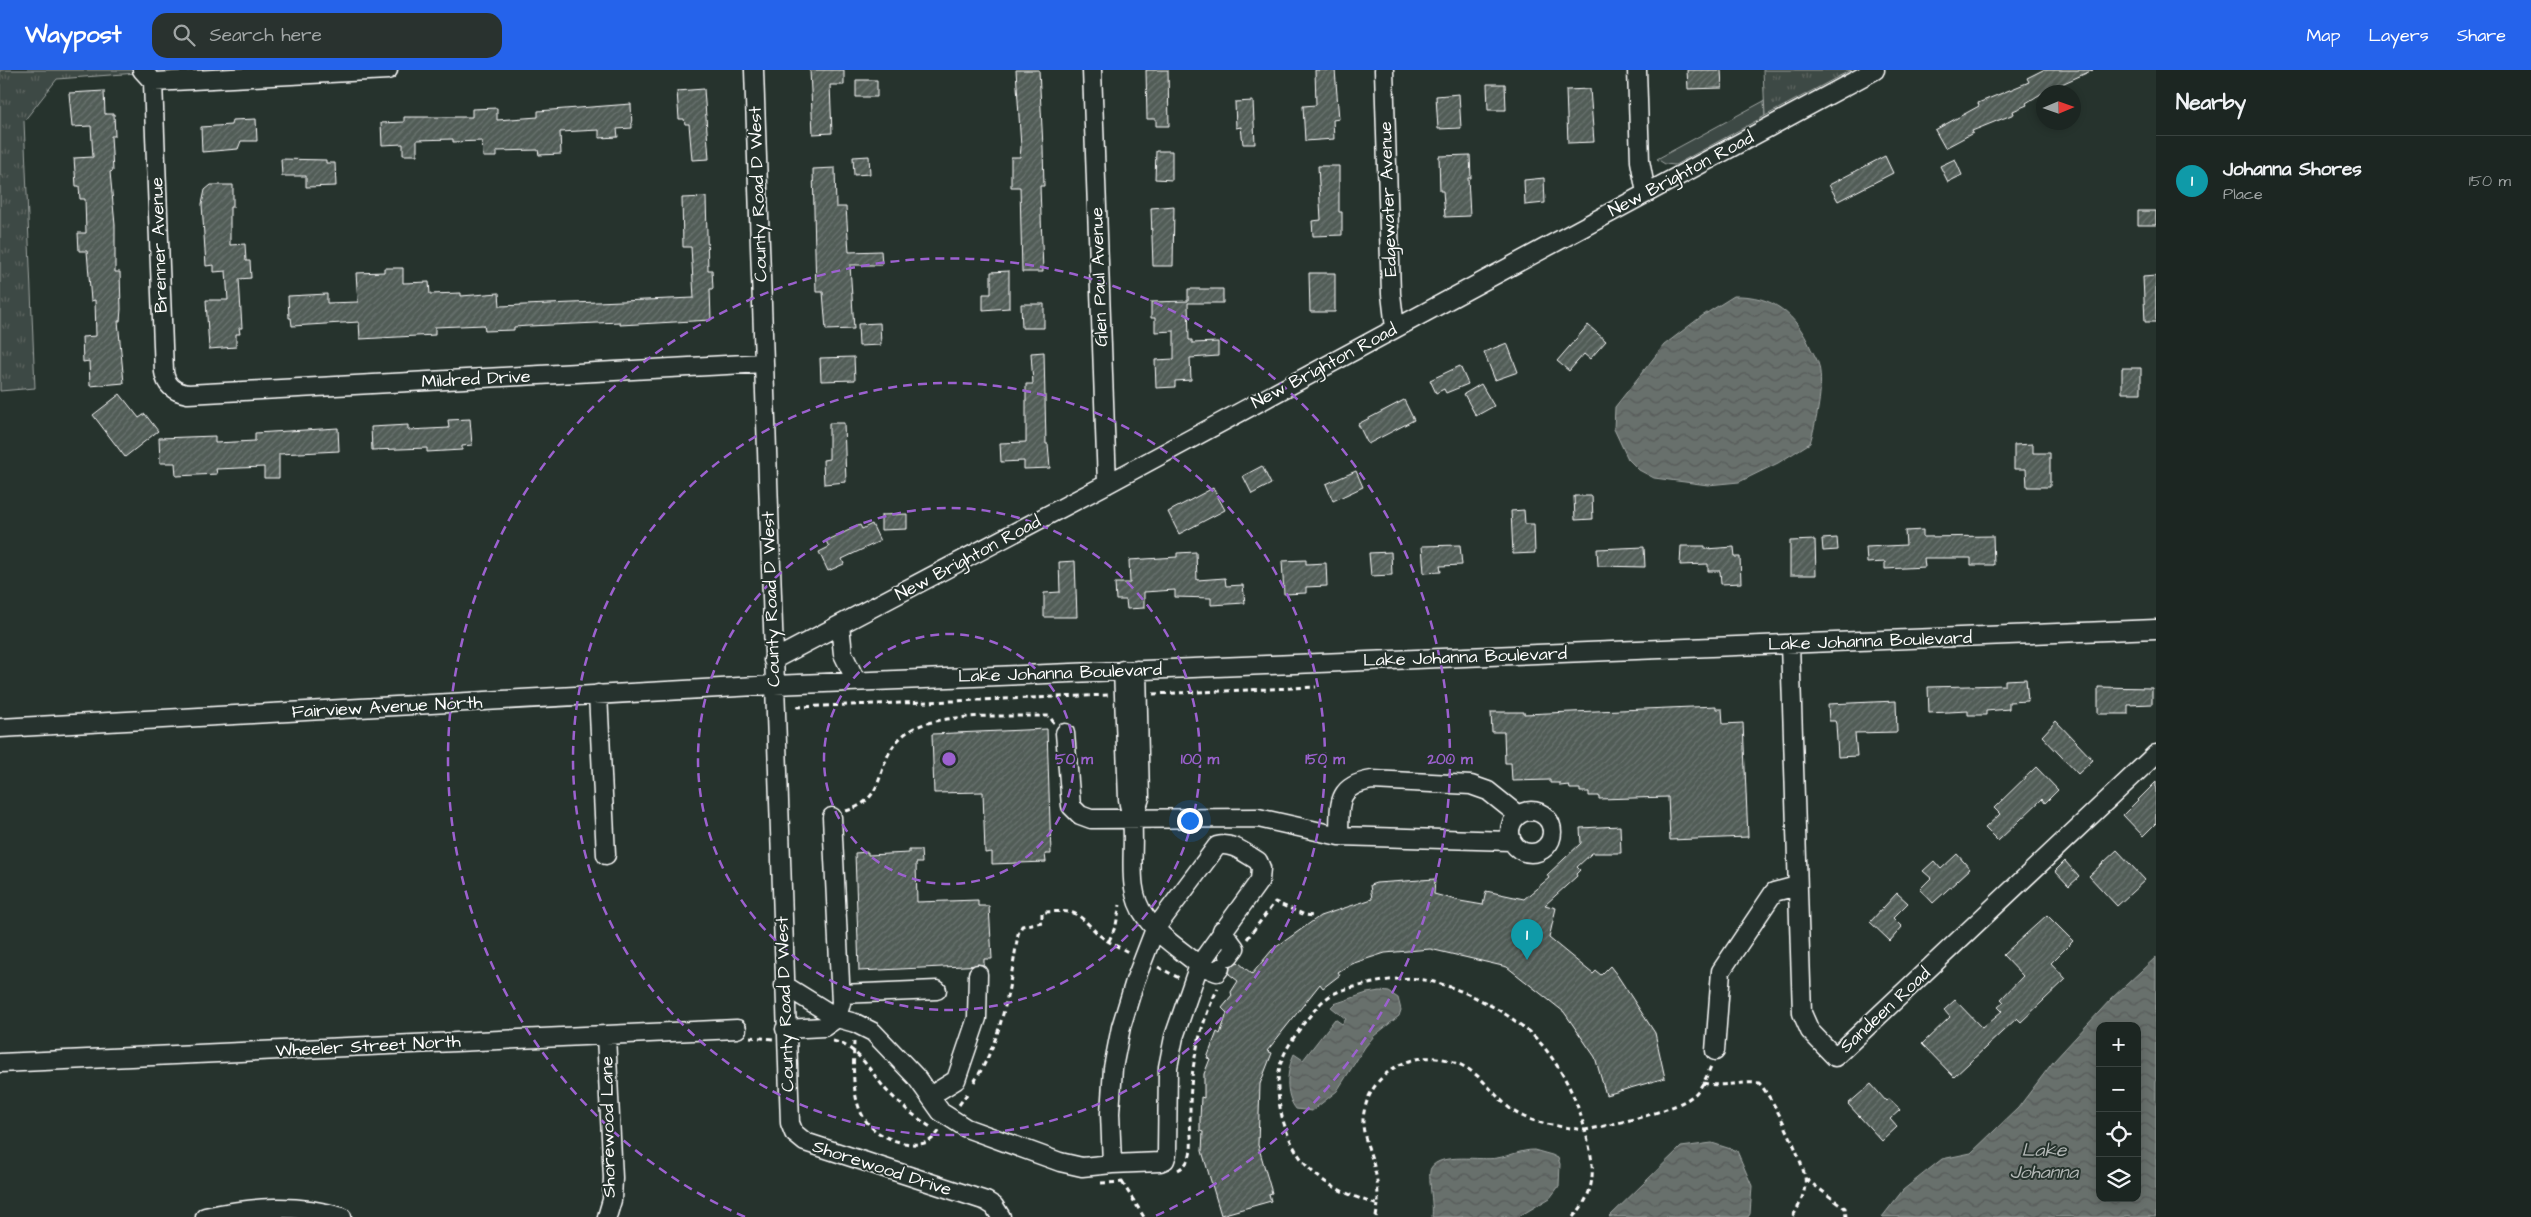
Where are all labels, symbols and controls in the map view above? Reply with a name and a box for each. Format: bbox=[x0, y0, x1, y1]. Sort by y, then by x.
search box bbox=[152, 13, 502, 58]
text: Waypost bbox=[25, 18, 122, 52]
icon: search bbox=[170, 21, 198, 49]
text: Search here bbox=[210, 22, 322, 49]
text: Map bbox=[2306, 23, 2340, 48]
text: Layers bbox=[2368, 23, 2429, 48]
text: Share bbox=[2457, 23, 2506, 48]
north arrow bbox=[2036, 85, 2081, 130]
text: Nearby bbox=[2176, 88, 2246, 117]
street label: County Road D West bbox=[742, 105, 775, 282]
street label: Edgewater Avenue bbox=[1373, 121, 1404, 277]
street label: New Brighton Road bbox=[1604, 125, 1759, 224]
text: Johanna Shores bbox=[2223, 156, 2362, 183]
text: 1 bbox=[2191, 170, 2193, 192]
text: 150 m bbox=[2469, 170, 2511, 192]
street label: Brenner Avenue bbox=[144, 176, 174, 313]
text: Place bbox=[2223, 183, 2263, 205]
street label: Glen Paul Avenue bbox=[1084, 207, 1114, 347]
street label: New Brighton Road bbox=[1247, 317, 1402, 416]
street label: Mildred Drive bbox=[421, 364, 531, 394]
street label: New Brighton Road bbox=[891, 509, 1046, 608]
street label: County Road D West bbox=[755, 510, 788, 687]
street label: Lake Johanna Boulevard bbox=[1768, 625, 1972, 657]
street label: Lake Johanna Boulevard bbox=[1363, 641, 1567, 673]
street label: Lake Johanna Boulevard bbox=[958, 657, 1162, 689]
street label: Fairview Avenue North bbox=[291, 690, 483, 724]
text: 50 m bbox=[1055, 749, 1093, 770]
text: 100 m bbox=[1181, 749, 1220, 770]
text: 150 m bbox=[1305, 749, 1345, 770]
text: 200 m bbox=[1426, 749, 1473, 770]
centre of rings bbox=[940, 750, 958, 768]
your location bbox=[1177, 808, 1203, 834]
street label: County Road D West bbox=[769, 915, 802, 1092]
pin: 1 bbox=[1511, 919, 1543, 960]
street label: Sandeen Road bbox=[1834, 961, 1936, 1059]
map controls bbox=[2096, 1022, 2141, 1202]
button: + bbox=[2096, 1022, 2141, 1067]
street label: Wheeler Street North bbox=[275, 1029, 461, 1063]
street label: Shorewood Lane bbox=[594, 1056, 622, 1198]
button: − bbox=[2096, 1067, 2141, 1112]
button: locate bbox=[2096, 1112, 2141, 1157]
street label: Shorewood Drive bbox=[809, 1134, 955, 1202]
water label: Lake Johanna bbox=[2010, 1137, 2080, 1186]
button: layers bbox=[2096, 1157, 2141, 1202]

